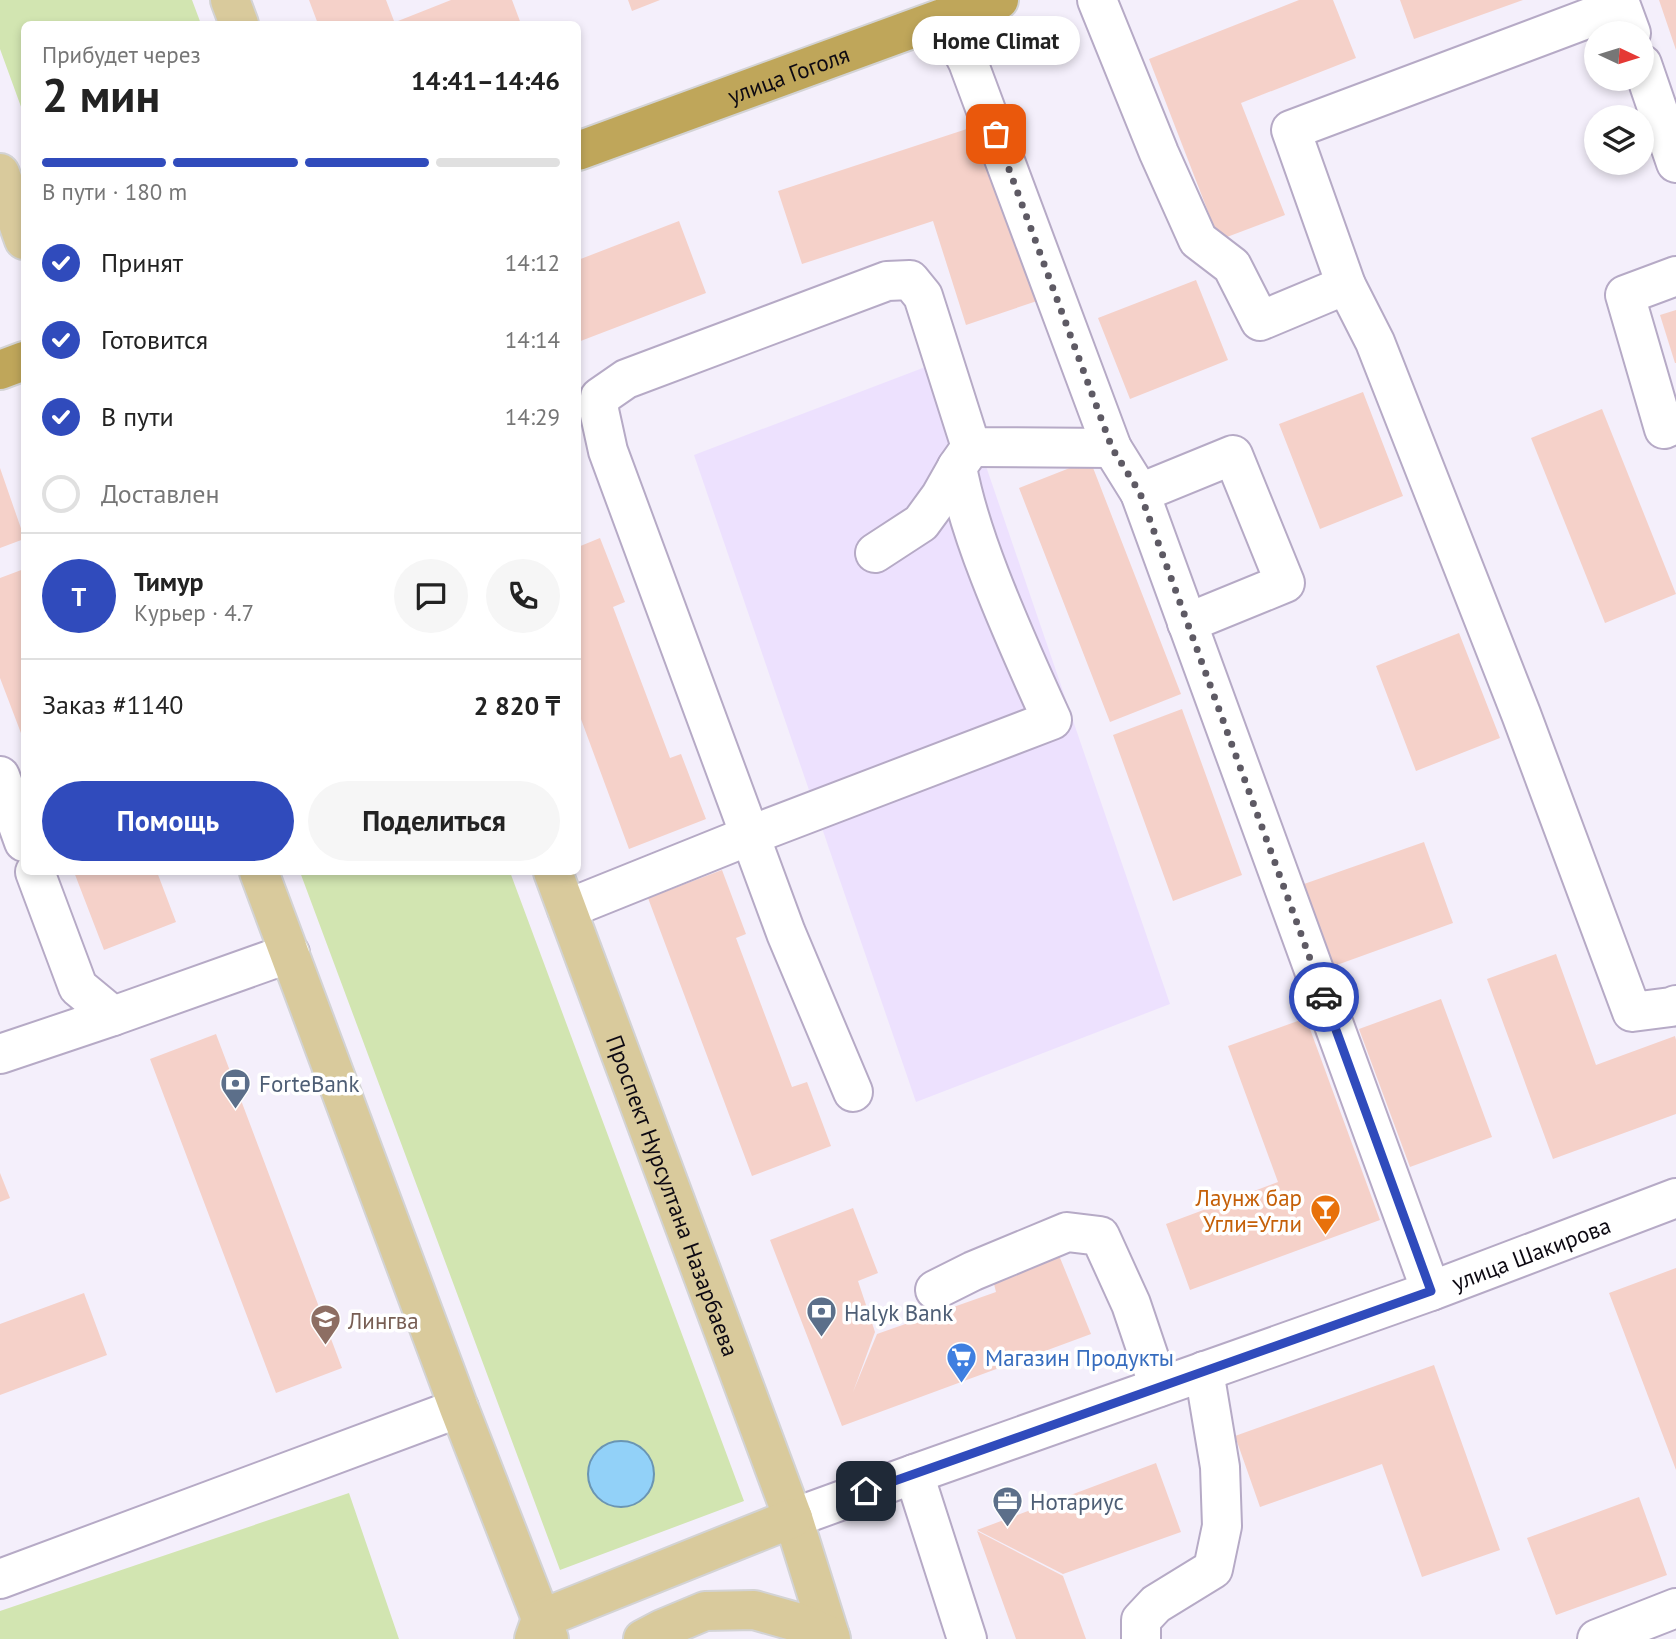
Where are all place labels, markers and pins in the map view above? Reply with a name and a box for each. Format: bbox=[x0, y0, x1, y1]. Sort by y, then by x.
callout: Home Climat bbox=[912, 15, 1080, 64]
pin bbox=[966, 104, 1026, 164]
bank icon: ForteBank bbox=[219, 1066, 253, 1110]
place label: ForteBank bbox=[259, 1069, 359, 1098]
place label: Лаунж бар Угли=Угли bbox=[1195, 1183, 1302, 1238]
bar icon: Лаунж бар Угли=Угли bbox=[1308, 1193, 1342, 1237]
bank icon: Halyk Bank bbox=[804, 1295, 838, 1339]
place label: Halyk Bank bbox=[844, 1298, 953, 1327]
school or university icon: Лингва bbox=[308, 1303, 342, 1347]
place label: Лингва bbox=[347, 1306, 419, 1335]
supermarket icon: Магазин Продукты bbox=[945, 1340, 979, 1384]
place label: Магазин Продукты bbox=[985, 1343, 1174, 1372]
pin bbox=[836, 1461, 896, 1521]
office icon: Нотариус bbox=[990, 1484, 1024, 1528]
place label: Нотариус bbox=[1030, 1487, 1124, 1516]

